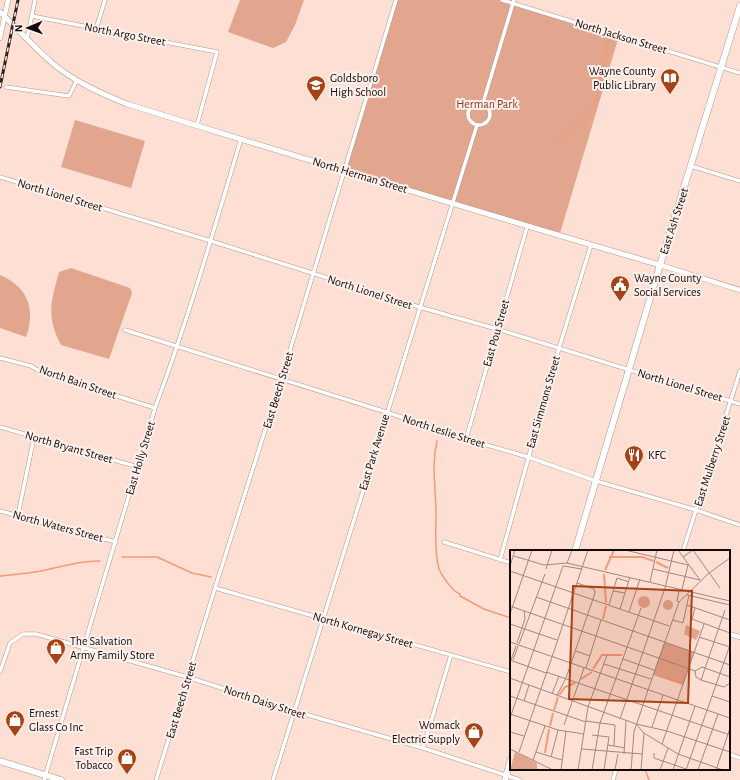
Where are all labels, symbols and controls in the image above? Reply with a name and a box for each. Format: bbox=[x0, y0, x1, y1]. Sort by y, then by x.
north arrow bbox=[8, 8, 48, 48]
street label: North Jackson Street bbox=[574, 16, 669, 56]
street label: North Argo Street bbox=[83, 20, 167, 48]
text: N bbox=[13, 24, 24, 32]
place label: Wayne County Public Library bbox=[589, 65, 656, 92]
library icon: Wayne County Public Library bbox=[659, 67, 681, 95]
place label: Goldsboro High School bbox=[330, 72, 386, 98]
school or university icon: Goldsboro High School bbox=[305, 74, 327, 102]
park label: Herman Park bbox=[456, 98, 518, 110]
street label: North Herman Street bbox=[311, 155, 409, 195]
street label: North Lionel Street bbox=[16, 176, 104, 214]
street label: East Ash Street bbox=[658, 186, 690, 256]
place label: Wayne County Social Services bbox=[634, 272, 701, 298]
street label: North Lionel Street bbox=[326, 273, 414, 311]
public building icon: Wayne County Social Services bbox=[609, 274, 631, 302]
street label: East Pou Street bbox=[481, 298, 511, 368]
street label: East Beech Street bbox=[261, 350, 295, 430]
street label: East Simmons Street bbox=[524, 354, 562, 450]
street label: North Bain Street bbox=[38, 363, 118, 401]
street label: North Lionel Street bbox=[636, 366, 724, 404]
street label: East Park Avenue bbox=[357, 412, 391, 492]
street label: North Leslie Street bbox=[401, 412, 487, 450]
street label: East Mulberry Street bbox=[692, 414, 733, 508]
street label: East Holly Street bbox=[123, 420, 158, 497]
street label: North Bryant Street bbox=[24, 429, 114, 466]
restaurant icon: KFC bbox=[623, 444, 645, 472]
place label: KFC bbox=[648, 449, 666, 461]
street label: North Waters Street bbox=[12, 508, 105, 544]
inset map bbox=[510, 550, 730, 770]
street label: North Kornegay Street bbox=[311, 610, 415, 651]
place label: The Salvation Army Family Store bbox=[70, 635, 155, 662]
shop icon: The Salvation Army Family Store bbox=[45, 637, 67, 665]
street label: East Beech Street bbox=[164, 660, 198, 740]
street label: North Daisy Street bbox=[222, 683, 308, 722]
place label: Ernest Glass Co Inc bbox=[29, 707, 84, 733]
shop icon: Ernest Glass Co Inc bbox=[4, 709, 26, 737]
place label: Womack Electric Supply bbox=[392, 719, 461, 746]
shop icon: Womack Electric Supply bbox=[463, 721, 485, 749]
place label: Fast Trip Tobacco bbox=[74, 745, 113, 771]
shop icon: Fast Trip Tobacco bbox=[116, 747, 138, 775]

